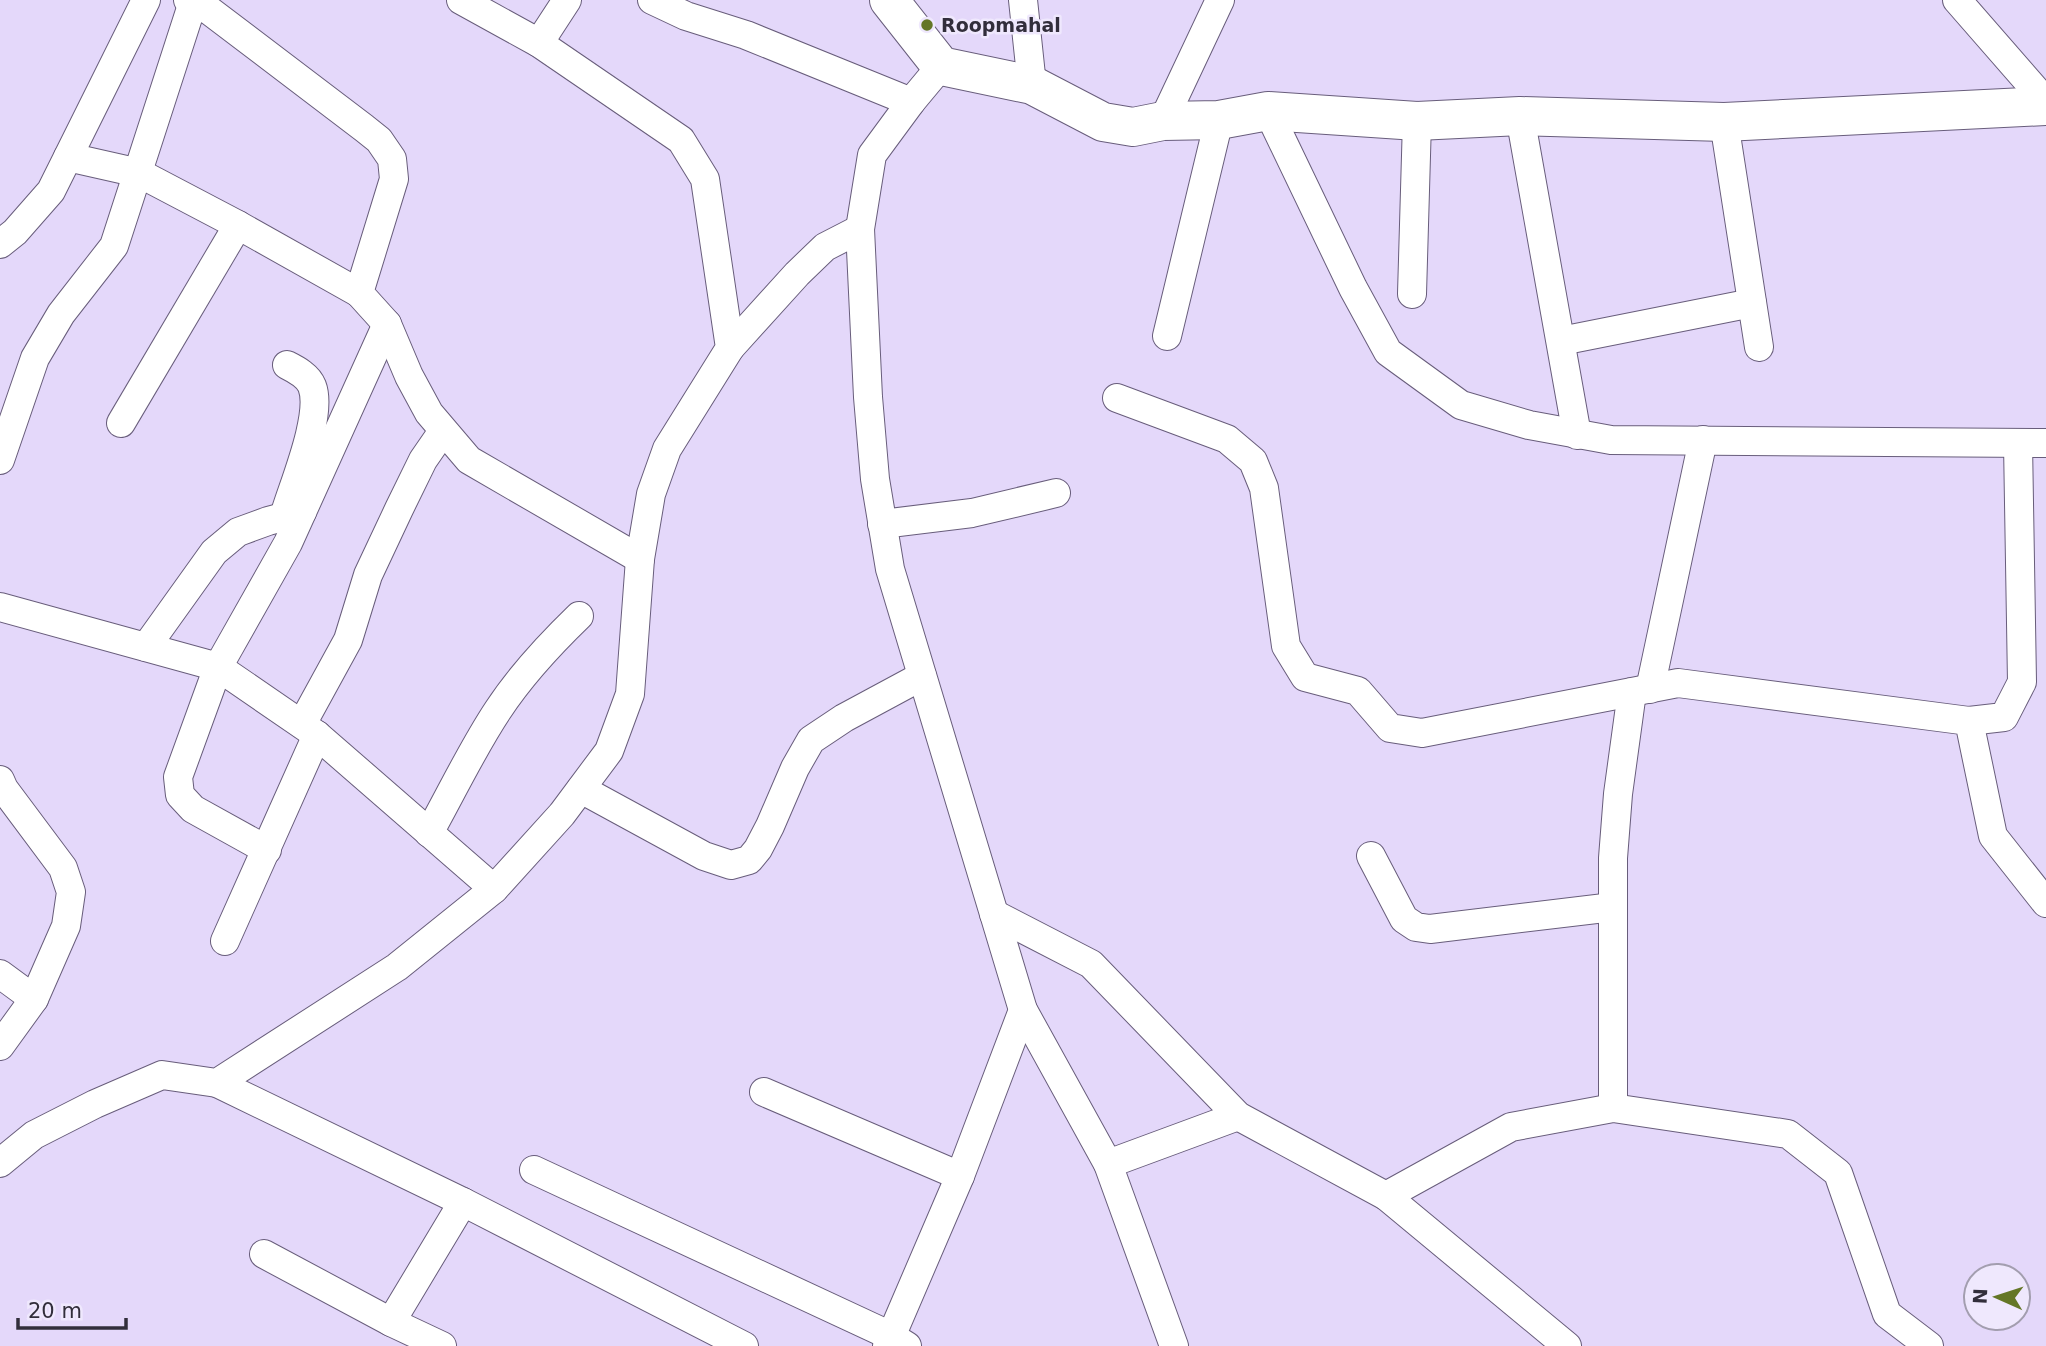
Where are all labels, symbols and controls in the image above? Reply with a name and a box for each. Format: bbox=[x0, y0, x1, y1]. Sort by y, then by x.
place label: Roopmahal bbox=[941, 14, 1061, 36]
marker: Roopmahal bbox=[919, 17, 935, 33]
north arrow bbox=[1962, 1262, 2032, 1332]
scale bar bbox=[18, 1286, 126, 1330]
text: N bbox=[1969, 1288, 1991, 1305]
text: 20 m bbox=[28, 1299, 82, 1323]

